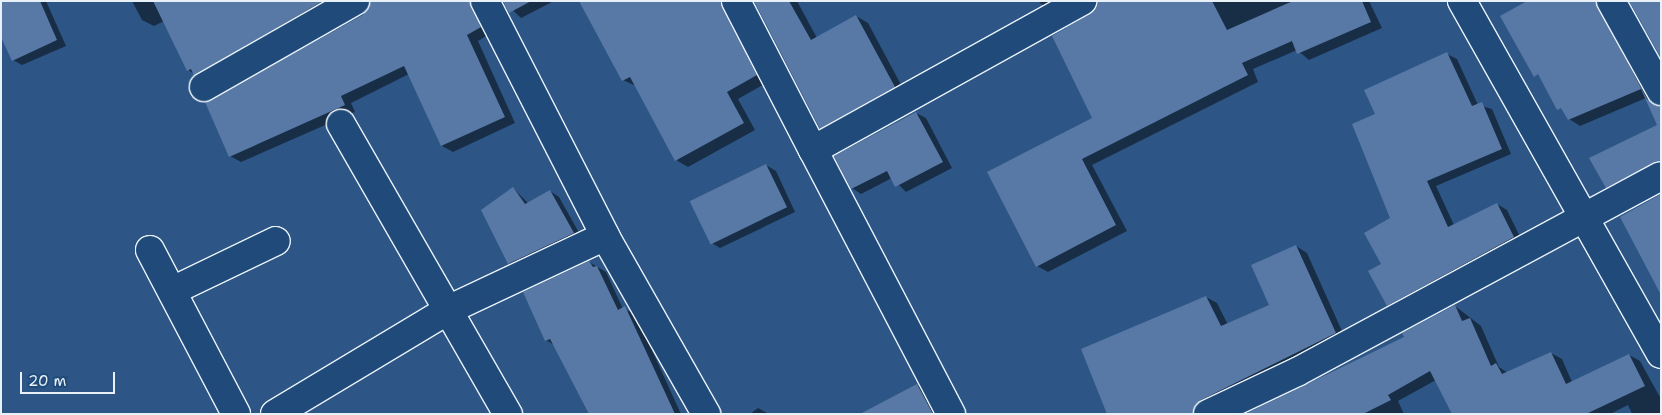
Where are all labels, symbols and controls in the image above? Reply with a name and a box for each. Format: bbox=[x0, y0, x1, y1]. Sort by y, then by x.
scale bar bbox=[22, 362, 118, 394]
text: 20 m bbox=[28, 371, 67, 391]

